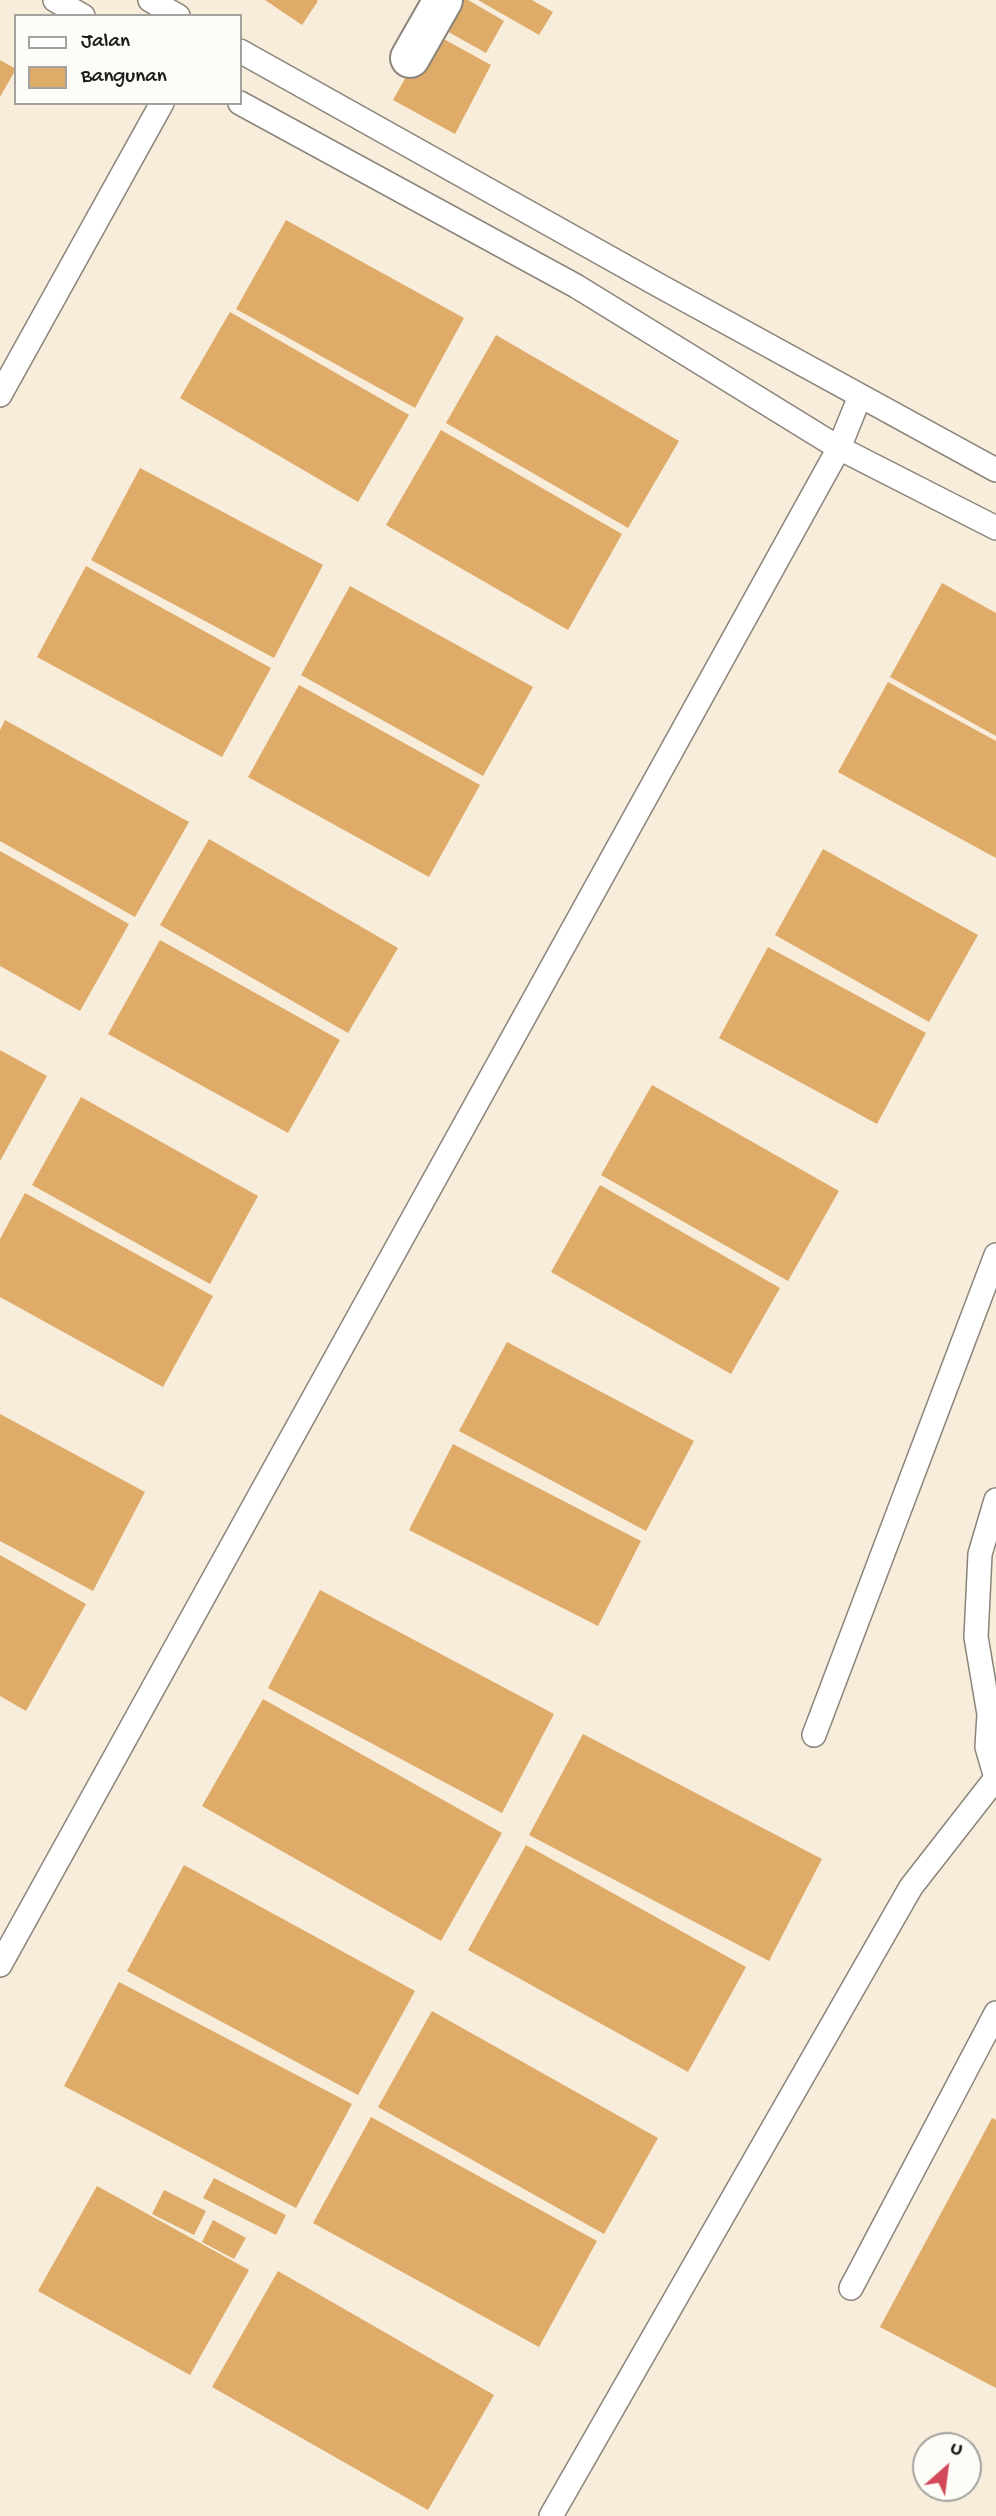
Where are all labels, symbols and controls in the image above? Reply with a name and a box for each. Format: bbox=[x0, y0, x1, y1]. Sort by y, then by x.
legend bbox=[14, 14, 242, 105]
text: Jalan bbox=[81, 30, 130, 55]
text: Bangunan bbox=[81, 65, 167, 90]
north arrow bbox=[912, 2432, 982, 2502]
text: U bbox=[946, 2437, 966, 2463]

